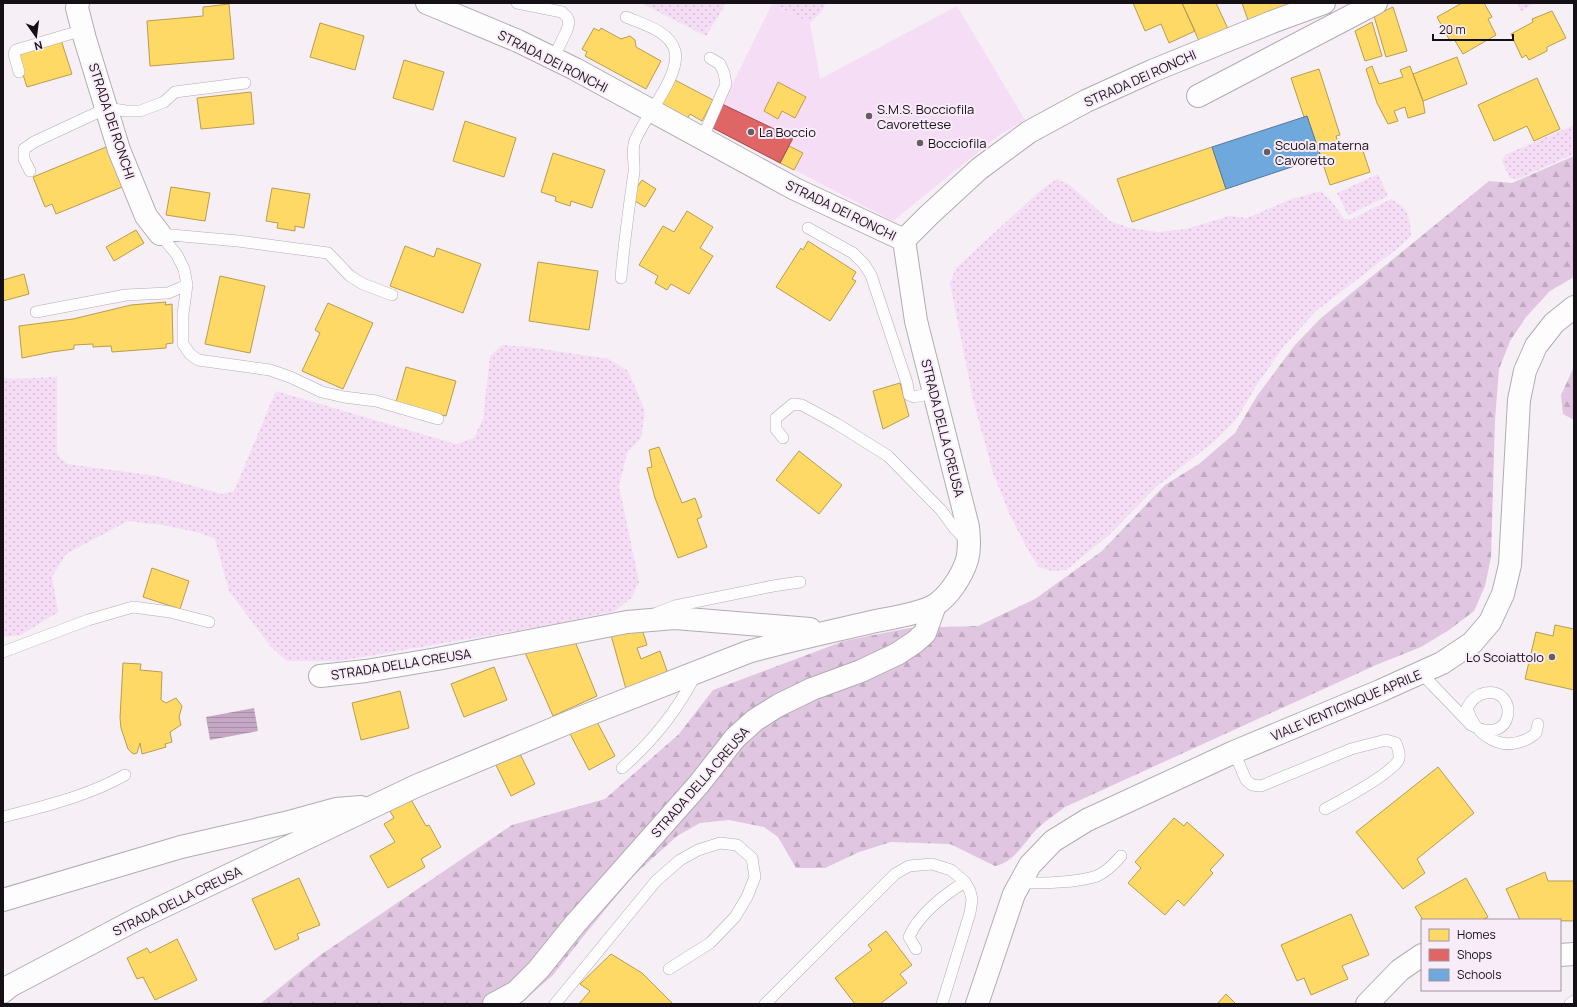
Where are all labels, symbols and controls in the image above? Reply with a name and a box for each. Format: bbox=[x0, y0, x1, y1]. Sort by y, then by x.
north arrow bbox=[16, 16, 56, 56]
scale bar bbox=[1433, 16, 1513, 42]
text: 20 m bbox=[1439, 21, 1466, 38]
street label: STRADA DEI RONCHI bbox=[495, 26, 611, 96]
text: N bbox=[33, 38, 44, 54]
street label: STRADA DEI RONCHI bbox=[1081, 45, 1199, 111]
street label: STRADA DEI RONCHI bbox=[85, 61, 139, 181]
place label: S.M.S. Bocciofila Cavorettese bbox=[877, 100, 974, 133]
marker: S.M.S. Bocciofila Cavorettese bbox=[864, 111, 874, 121]
place label: La Boccio bbox=[759, 123, 816, 141]
marker: La Boccio bbox=[746, 127, 756, 137]
place label: Bocciofila bbox=[928, 134, 986, 152]
place label: Scuola materna Cavoretto bbox=[1275, 136, 1369, 169]
marker: Bocciofila bbox=[915, 138, 925, 148]
marker: Scuola materna Cavoretto bbox=[1262, 147, 1272, 157]
street label: STRADA DEI RONCHI bbox=[783, 175, 899, 245]
street label: STRADA DELLA CREUSA bbox=[917, 357, 969, 499]
street label: STRADA DELLA CREUSA bbox=[330, 644, 472, 684]
place label: Lo Scoiattolo bbox=[1466, 648, 1544, 666]
marker: Lo Scoiattolo bbox=[1547, 652, 1557, 662]
street label: VIALE VENTICINQUE APRILE bbox=[1268, 665, 1424, 745]
street label: STRADA DELLA CREUSA bbox=[647, 723, 753, 841]
street label: STRADA DELLA CREUSA bbox=[109, 862, 245, 940]
legend bbox=[1421, 919, 1561, 991]
text: Homes bbox=[1457, 926, 1496, 943]
text: Shops bbox=[1457, 946, 1492, 963]
text: Schools bbox=[1457, 966, 1501, 983]

